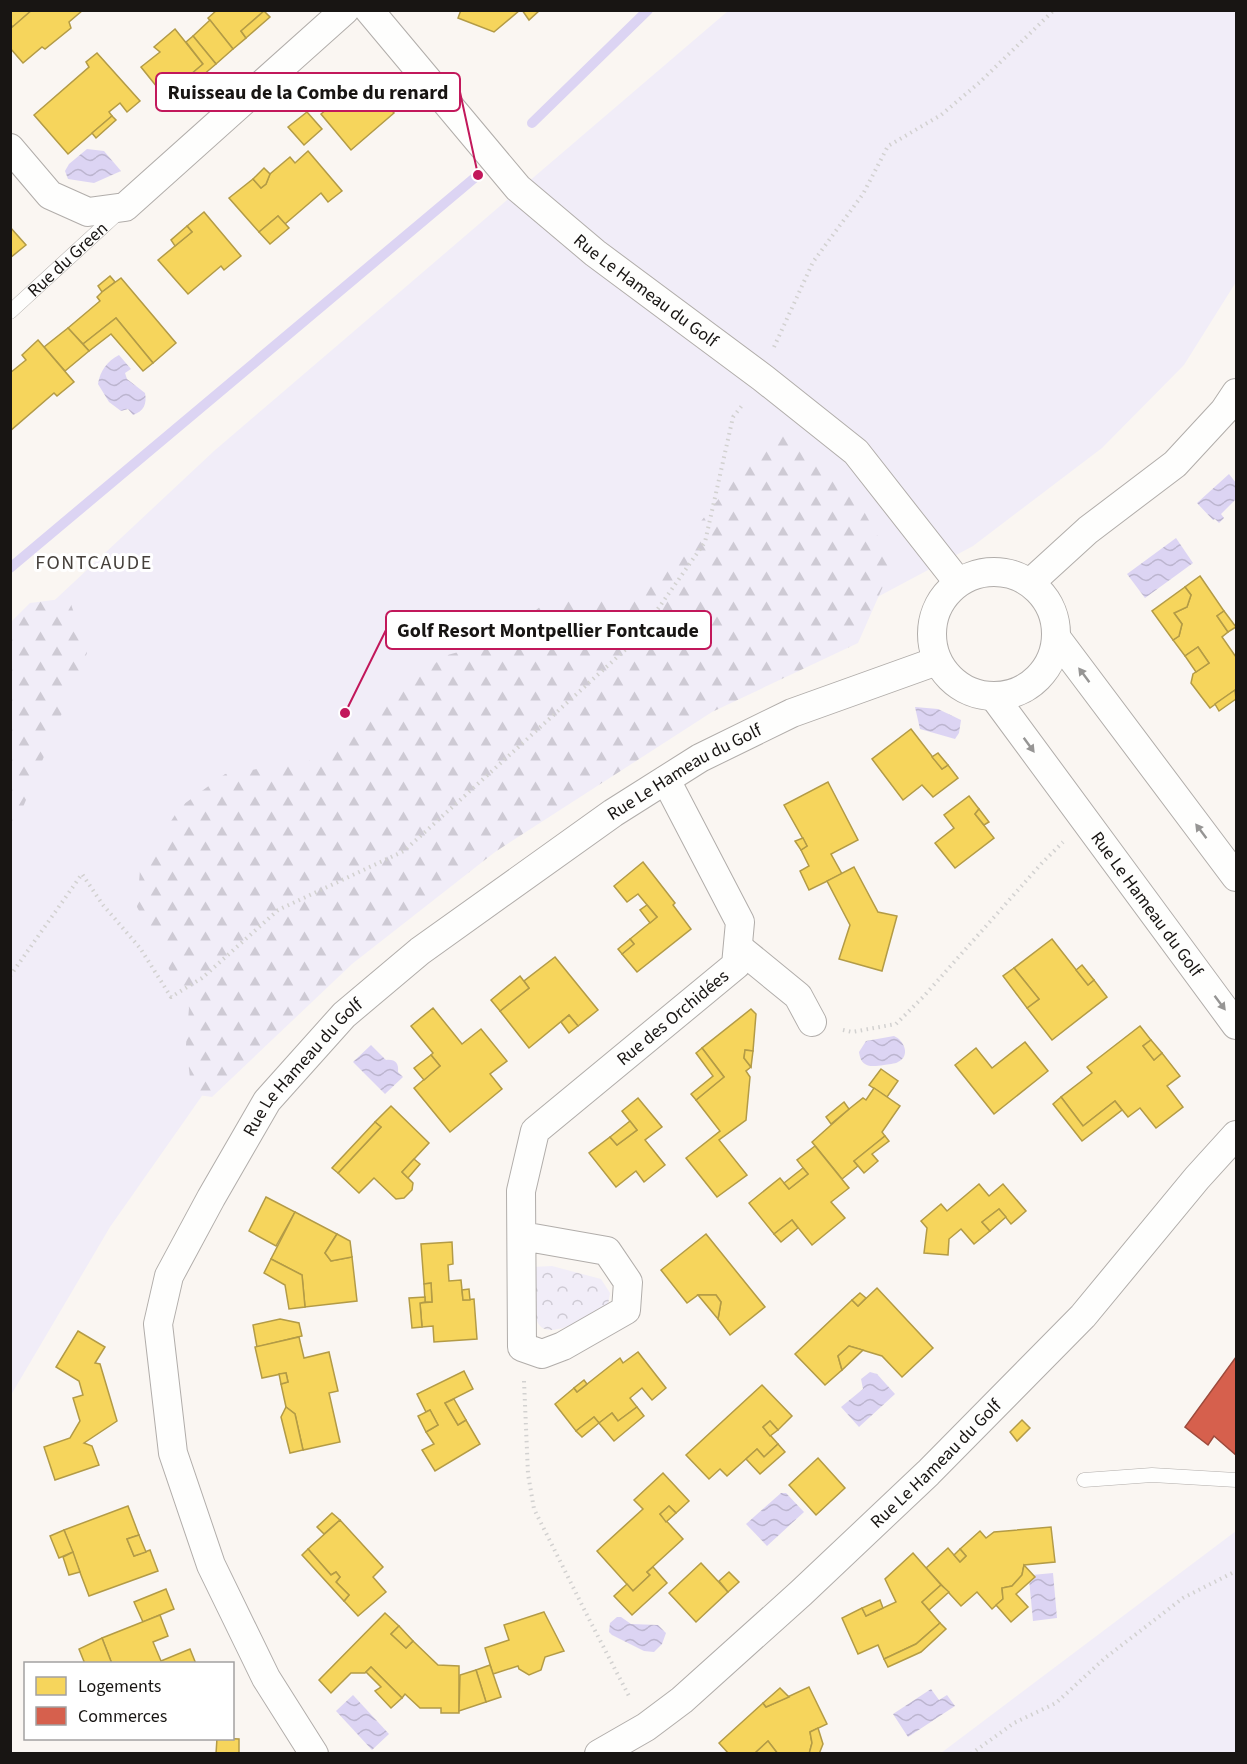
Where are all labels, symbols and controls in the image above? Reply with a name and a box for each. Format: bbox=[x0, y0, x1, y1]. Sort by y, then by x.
callout: Ruisseau de la Combe du renard bbox=[156, 73, 460, 111]
text: Ruisseau de la Combe du renard bbox=[168, 79, 448, 107]
street label: Rue du Green bbox=[22, 216, 113, 303]
street label: Rue Le Hameau du Golf bbox=[568, 228, 724, 353]
district label: FONTCAUDE bbox=[35, 549, 153, 577]
callout: Golf Resort Montpellier Fontcaude bbox=[386, 611, 711, 649]
text: Golf Resort Montpellier Fontcaude bbox=[397, 617, 699, 645]
one-way arrow bbox=[1079, 667, 1091, 682]
street label: Rue Le Hameau du Golf bbox=[602, 717, 766, 826]
one-way arrow bbox=[1023, 738, 1035, 753]
one-way arrow bbox=[1196, 823, 1208, 838]
street label: Rue Le Hameau du Golf bbox=[1085, 826, 1209, 982]
street label: Rue des Orchidées bbox=[611, 964, 734, 1071]
street label: Rue Le Hameau du Golf bbox=[237, 992, 368, 1141]
one-way arrow bbox=[1214, 996, 1226, 1011]
street label: Rue Le Hameau du Golf bbox=[865, 1393, 1007, 1534]
legend bbox=[24, 1662, 234, 1740]
text: Logements bbox=[78, 1674, 161, 1699]
text: Commerces bbox=[78, 1704, 167, 1729]

